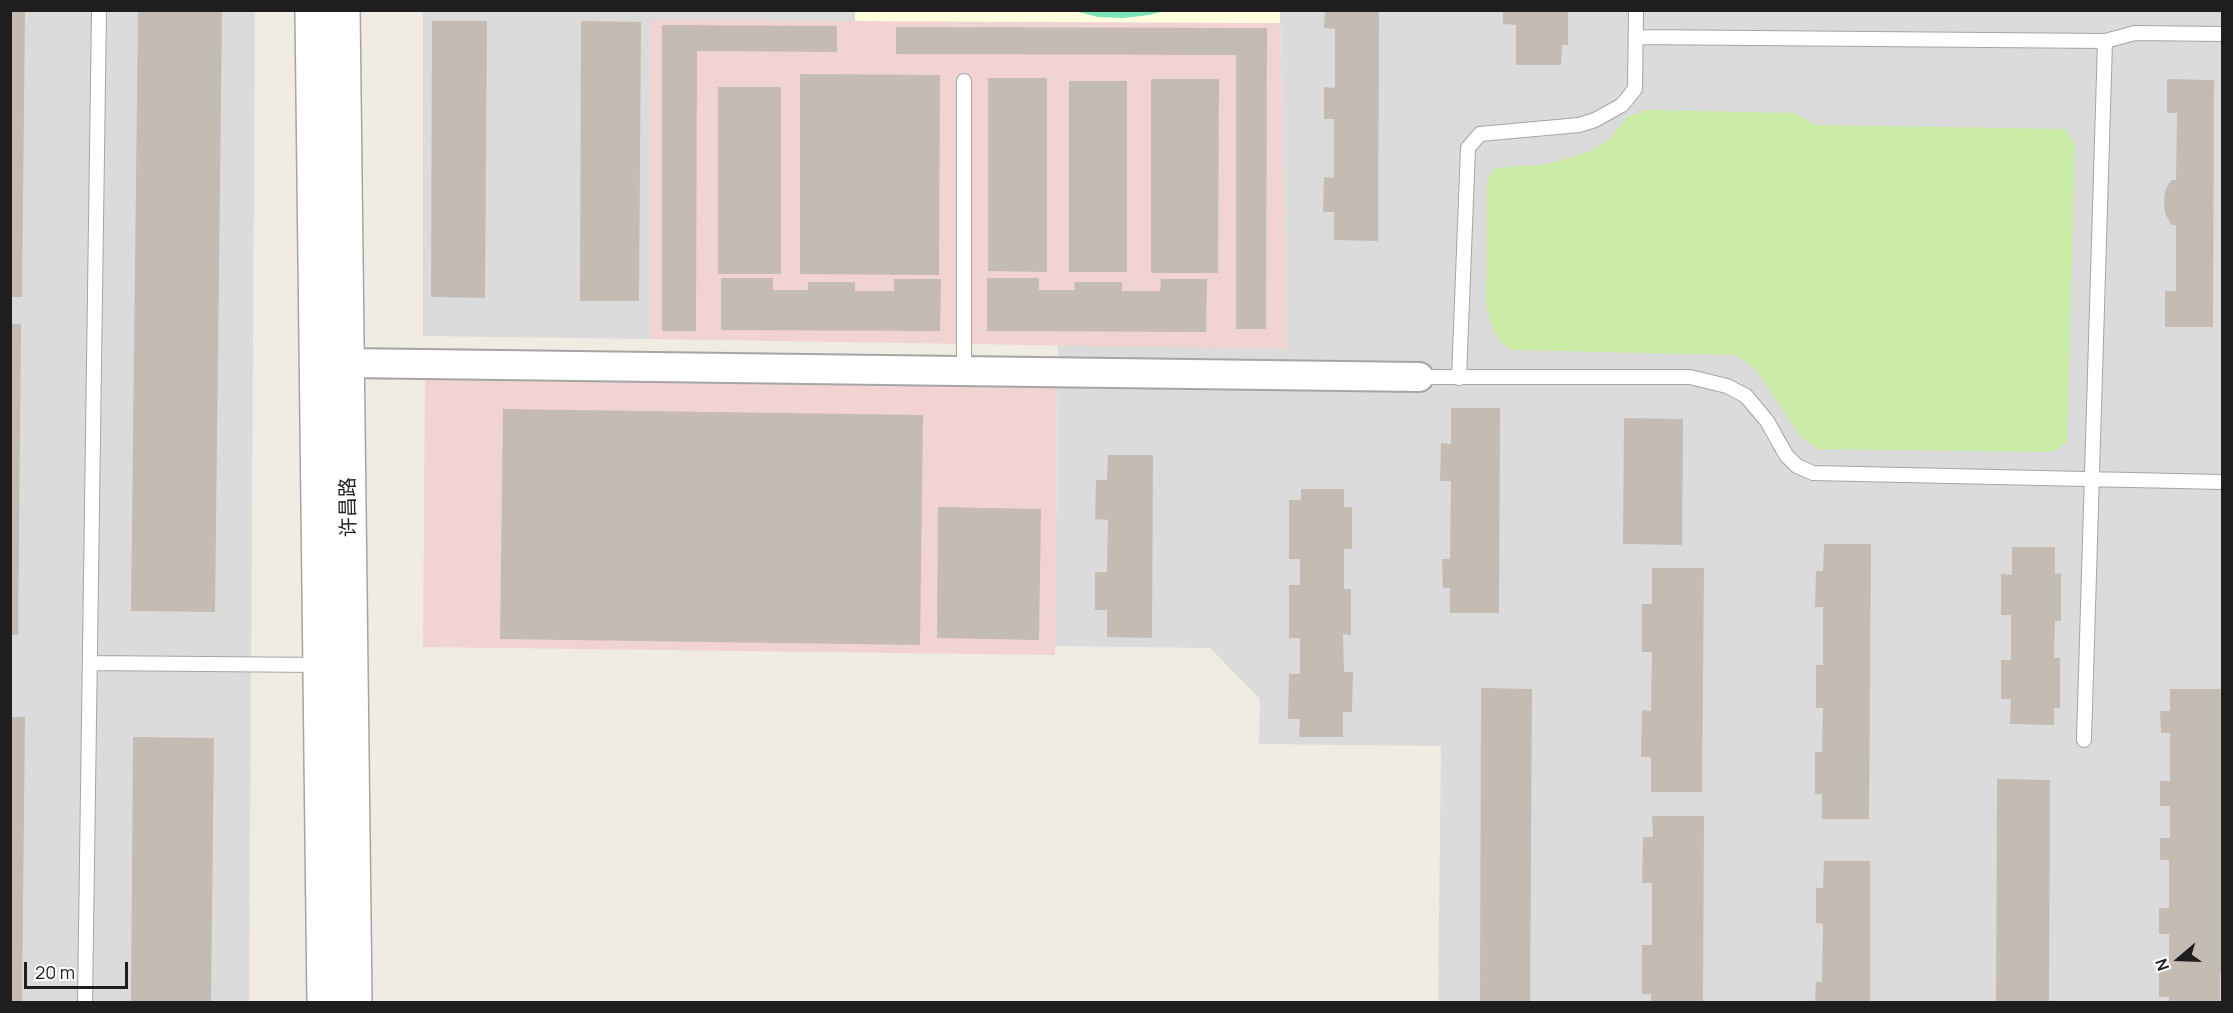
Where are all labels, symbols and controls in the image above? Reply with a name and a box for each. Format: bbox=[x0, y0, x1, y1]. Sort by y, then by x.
street label: 许昌路 bbox=[336, 477, 362, 537]
north arrow bbox=[2149, 929, 2209, 989]
scale bar bbox=[27, 950, 130, 988]
text: N bbox=[2150, 956, 2174, 974]
text: 20 m bbox=[35, 960, 75, 984]

